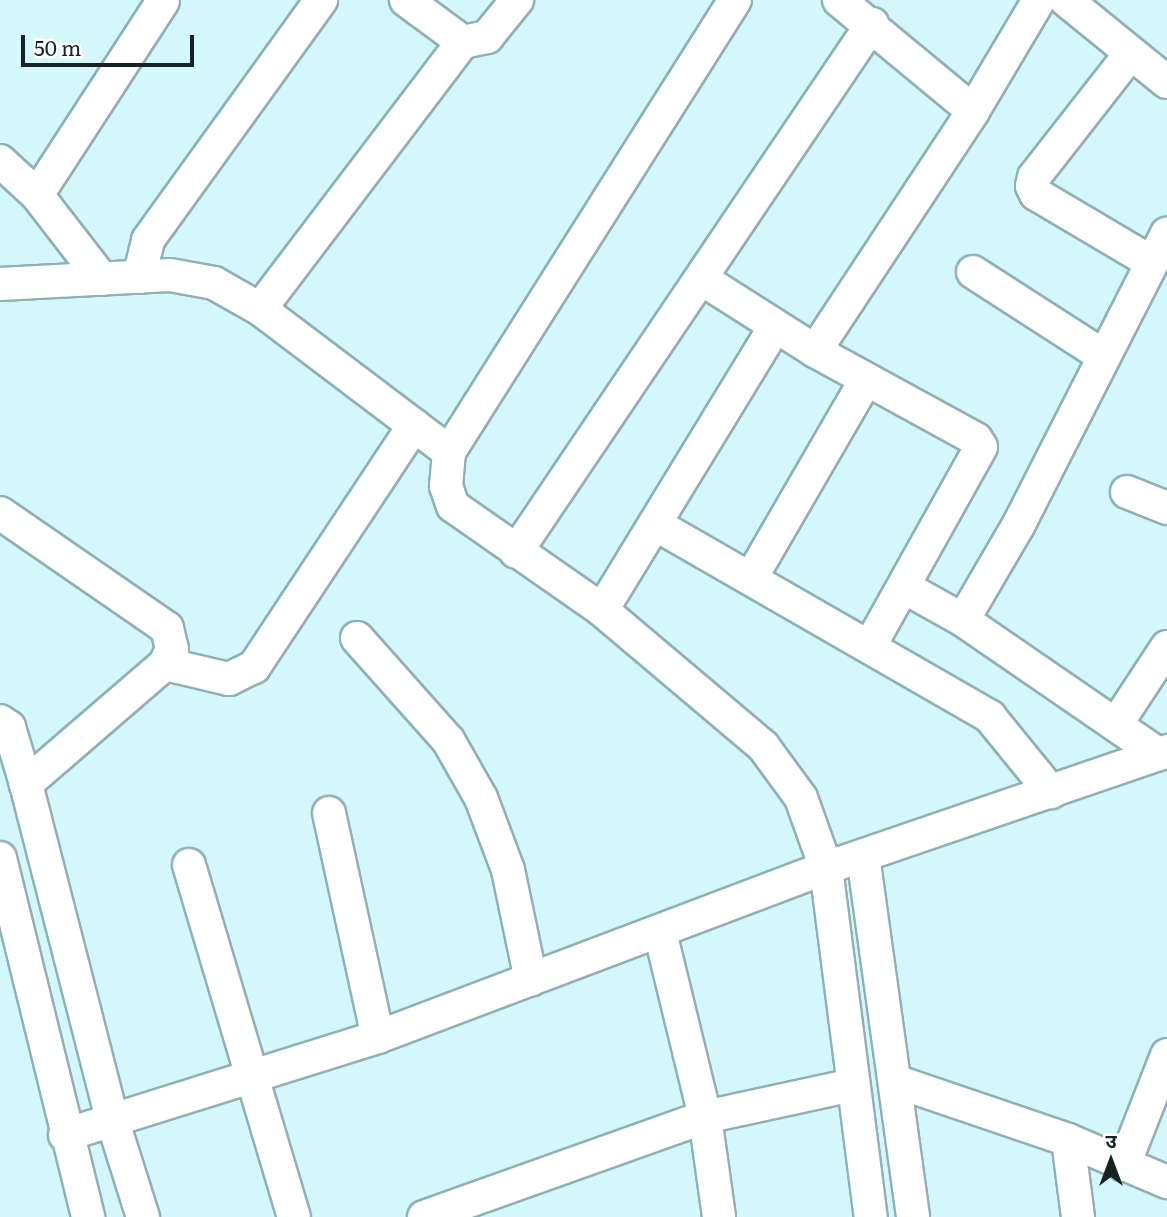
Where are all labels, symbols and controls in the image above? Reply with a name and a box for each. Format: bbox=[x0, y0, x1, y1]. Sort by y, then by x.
scale bar bbox=[24, 21, 198, 65]
text: 50 m bbox=[34, 31, 81, 62]
north arrow bbox=[1076, 1126, 1146, 1196]
text: उ bbox=[1105, 1126, 1117, 1154]

